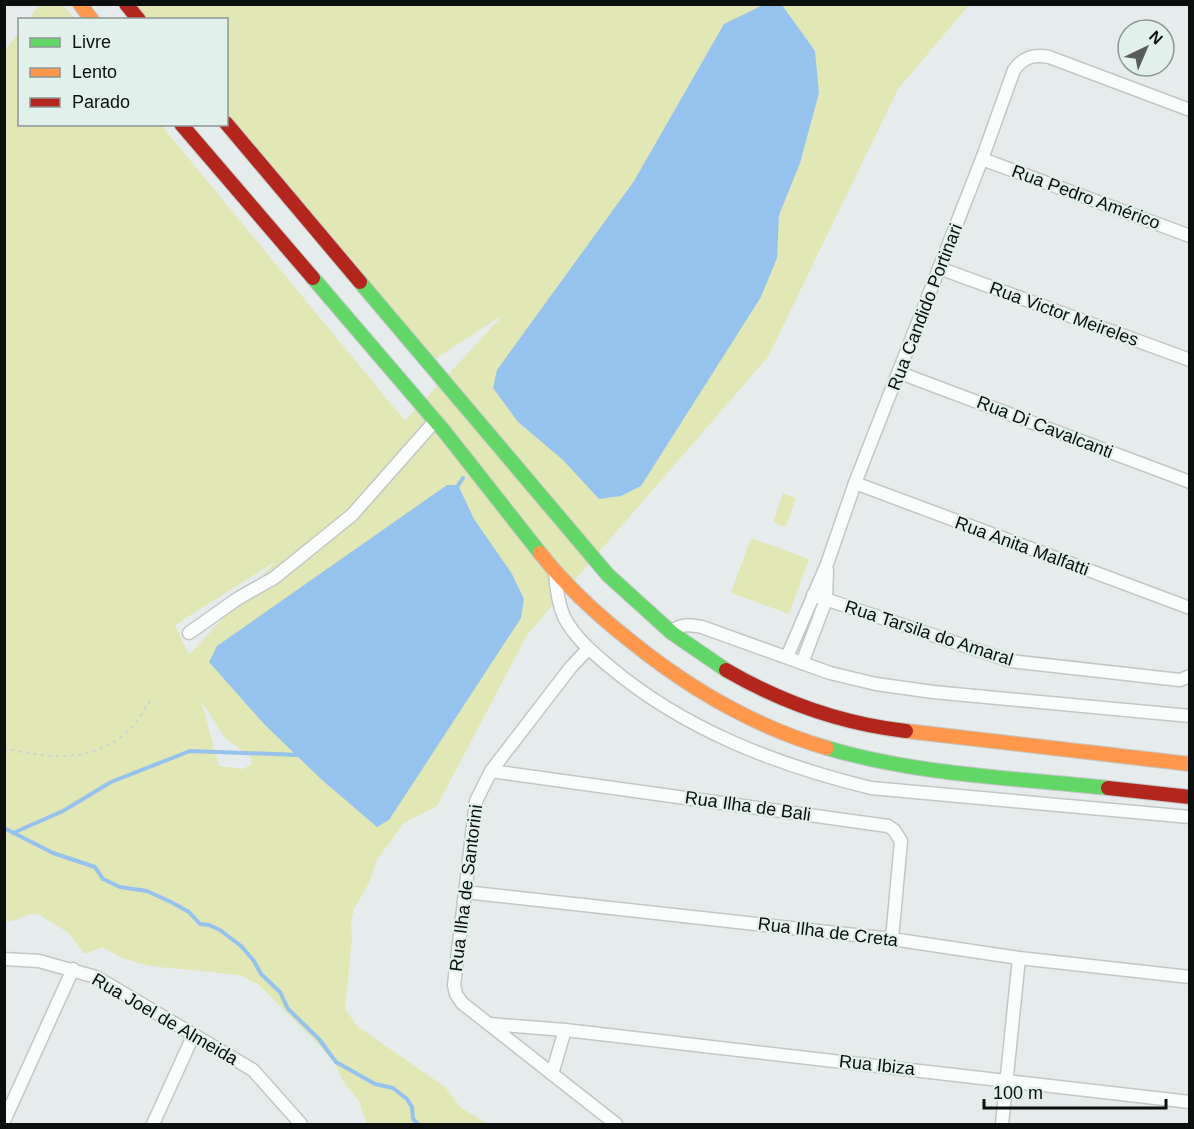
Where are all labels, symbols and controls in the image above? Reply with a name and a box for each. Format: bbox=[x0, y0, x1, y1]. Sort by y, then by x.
legend bbox=[18, 18, 228, 126]
north arrow bbox=[1116, 18, 1176, 78]
text: N bbox=[1146, 27, 1166, 48]
text: Livre bbox=[72, 32, 111, 52]
text: Lento bbox=[72, 62, 117, 82]
text: Parado bbox=[72, 92, 130, 112]
street label: Rua Pedro Américo bbox=[1009, 161, 1163, 233]
street label: Rua Candido Portinari bbox=[884, 221, 966, 393]
street label: Rua Victor Meireles bbox=[987, 278, 1141, 350]
street label: Rua Di Cavalcanti bbox=[974, 392, 1116, 462]
street label: Rua Anita Malfatti bbox=[952, 512, 1092, 580]
street label: Rua Tarsila do Amaral bbox=[842, 596, 1016, 670]
street label: Rua Ilha de Bali bbox=[684, 787, 812, 825]
street label: Rua Ilha de Santorini bbox=[446, 803, 486, 973]
street label: Rua Ilha de Creta bbox=[757, 913, 900, 951]
street label: Rua Joel de Almeida bbox=[89, 969, 242, 1069]
street label: Rua Ibiza bbox=[838, 1051, 917, 1079]
scale bar bbox=[984, 1072, 1166, 1110]
text: 100 m bbox=[993, 1083, 1043, 1103]

